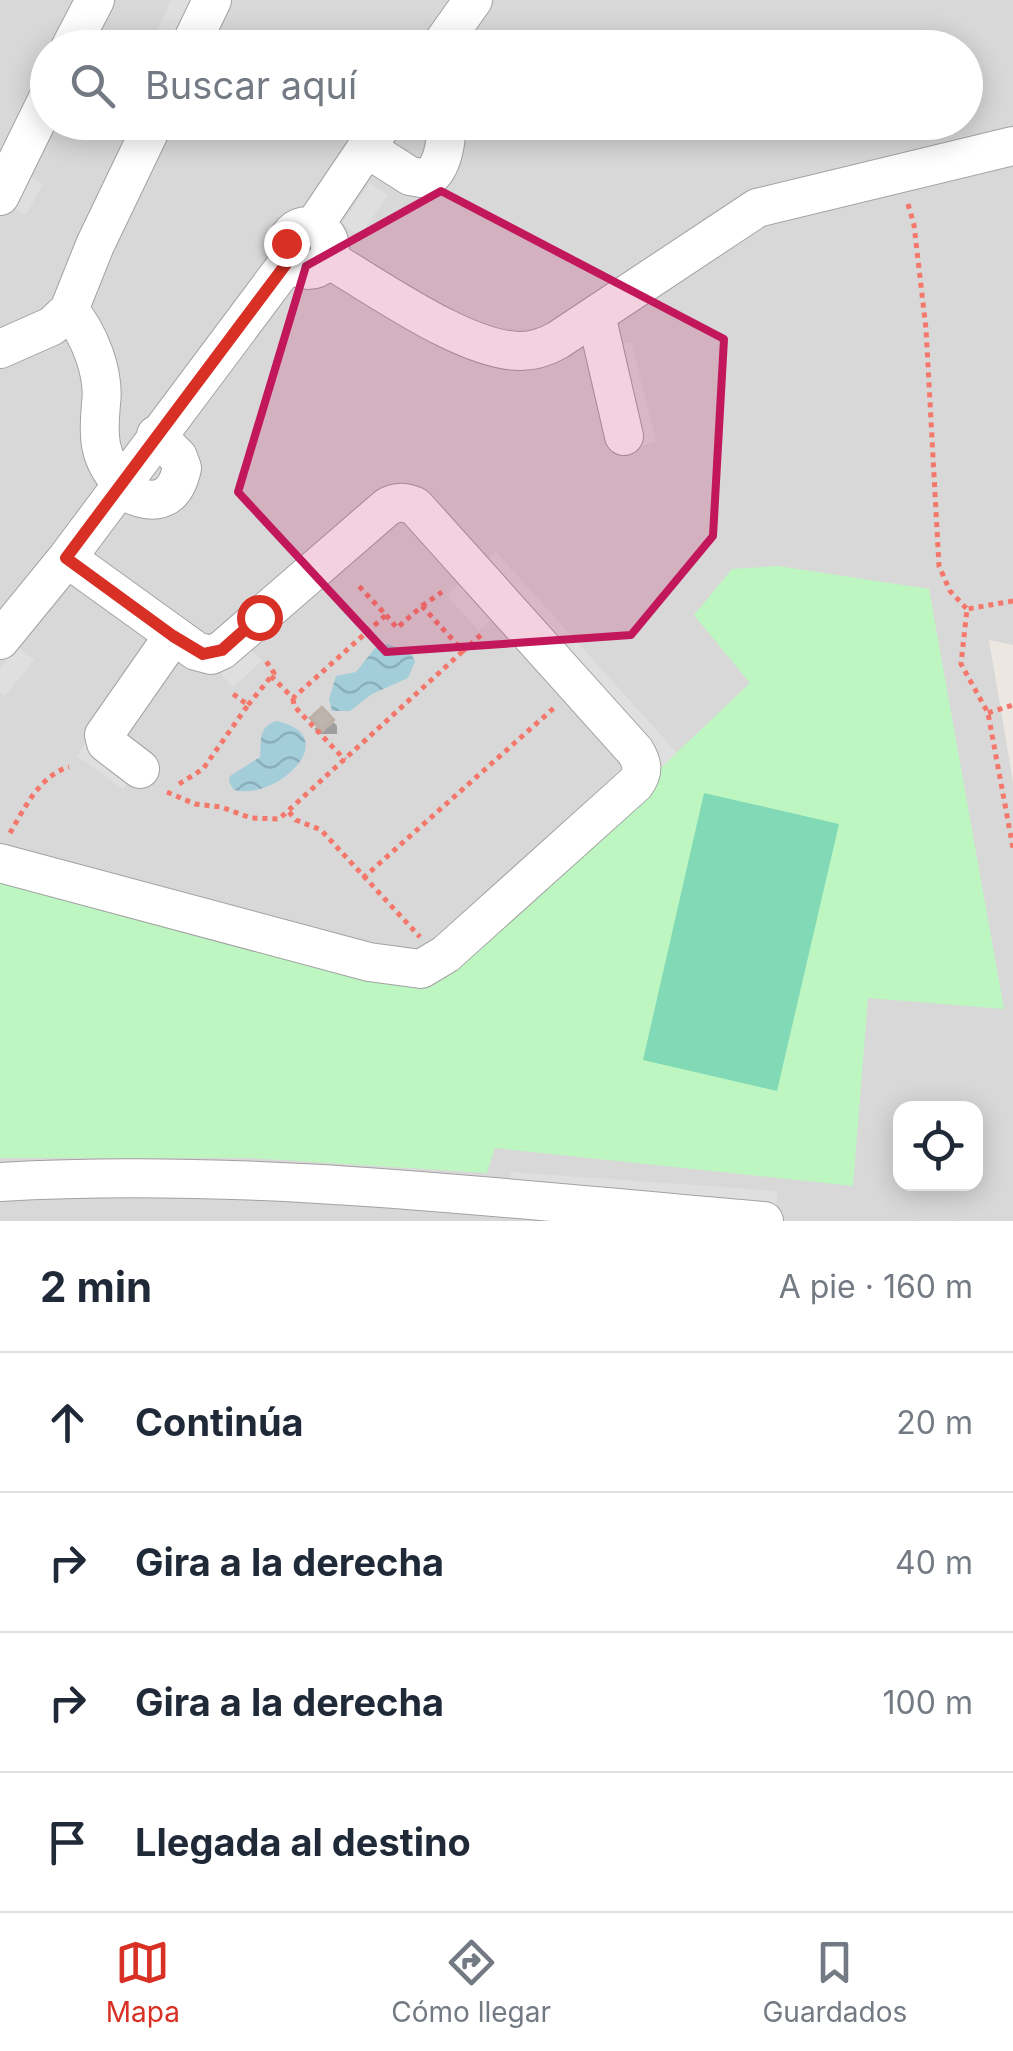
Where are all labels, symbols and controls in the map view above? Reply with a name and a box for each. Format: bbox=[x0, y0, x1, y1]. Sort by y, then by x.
search box bbox=[30, 30, 983, 140]
icon: search bbox=[65, 58, 120, 113]
text: Buscar aquí bbox=[145, 62, 357, 108]
route end bbox=[264, 221, 310, 267]
route start bbox=[237, 595, 283, 641]
map controls bbox=[893, 1101, 983, 1191]
button: locate bbox=[893, 1101, 983, 1191]
text: 2 min bbox=[40, 1261, 152, 1312]
text: A pie · 160 m bbox=[779, 1267, 973, 1306]
icon: ahead bbox=[40, 1395, 95, 1450]
text: Continúa bbox=[135, 1399, 304, 1445]
text: 20 m bbox=[896, 1403, 973, 1442]
icon: right bbox=[40, 1535, 95, 1590]
text: Gira a la derecha bbox=[135, 1539, 444, 1585]
text: 40 m bbox=[895, 1543, 973, 1582]
icon: right bbox=[40, 1675, 95, 1730]
text: Gira a la derecha bbox=[135, 1679, 444, 1725]
text: 100 m bbox=[883, 1683, 973, 1722]
icon: arrive bbox=[40, 1815, 95, 1870]
text: Llegada al destino bbox=[135, 1819, 471, 1865]
tab: Mapa bbox=[106, 1935, 180, 2029]
tab: Cómo llegar bbox=[391, 1935, 551, 2029]
tab: Guardados bbox=[762, 1935, 907, 2029]

